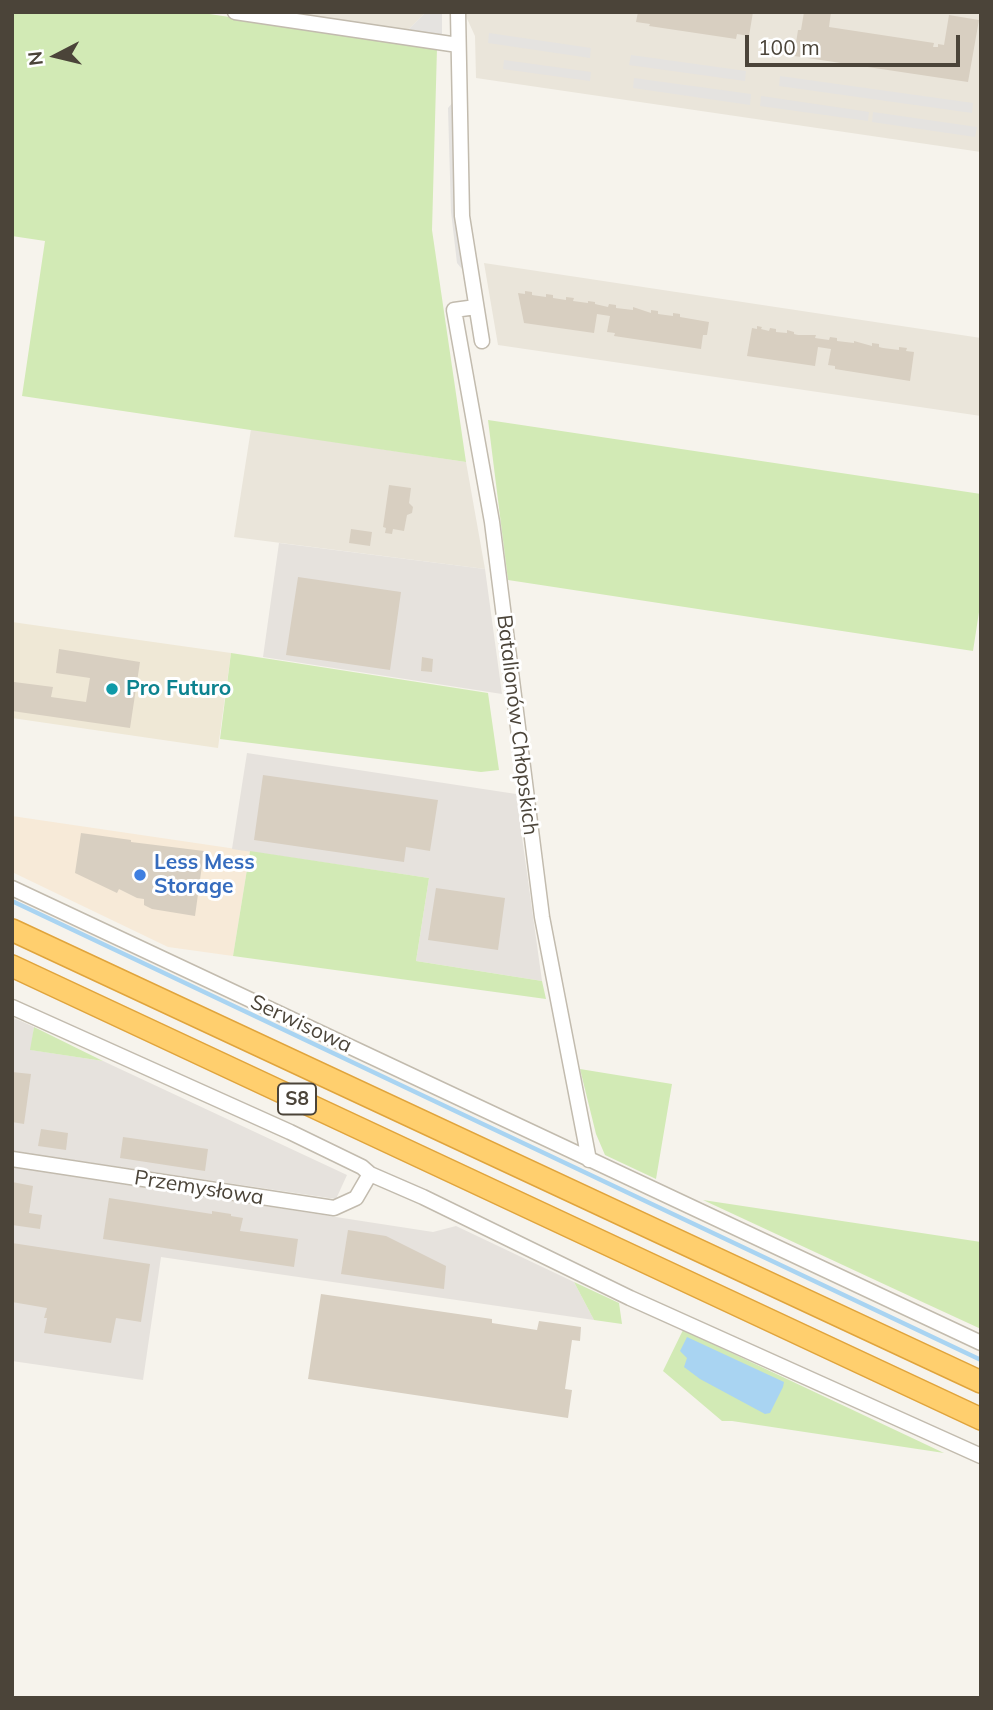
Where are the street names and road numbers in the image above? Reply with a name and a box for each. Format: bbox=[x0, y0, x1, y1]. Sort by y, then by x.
street label: Batalionów Chłopskich bbox=[491, 613, 543, 837]
street label: Serwisowa bbox=[246, 990, 356, 1058]
road number: S8 bbox=[278, 1084, 316, 1114]
street label: Przemysłowa bbox=[133, 1165, 265, 1211]

